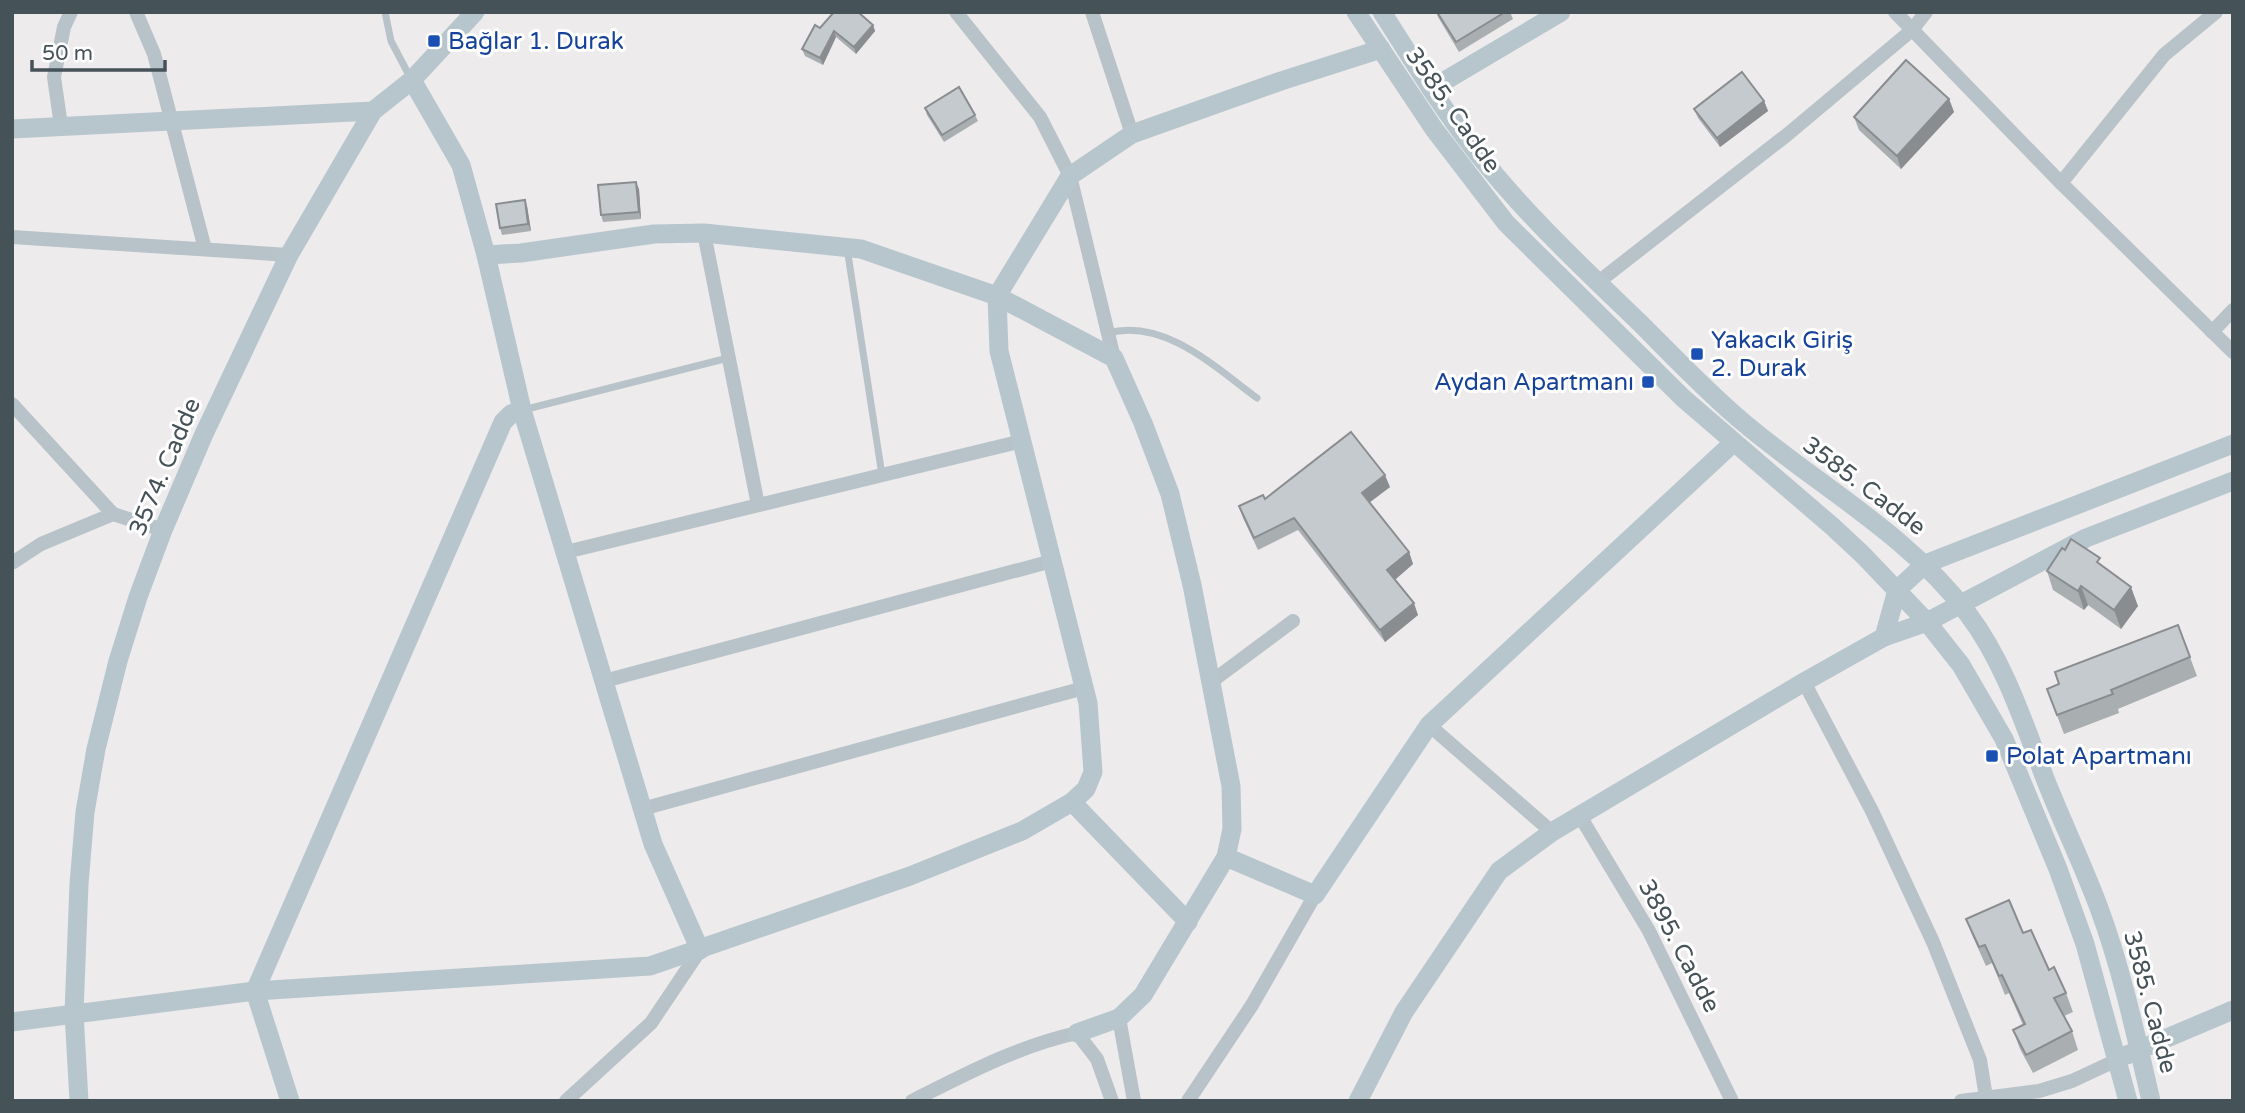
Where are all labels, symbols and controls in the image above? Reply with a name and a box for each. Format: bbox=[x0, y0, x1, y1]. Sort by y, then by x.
place label: Bağlar 1. Durak bbox=[448, 27, 624, 56]
scale bar bbox=[32, 28, 164, 72]
marker: Bağlar 1. Durak bbox=[426, 33, 442, 49]
text: 50 m bbox=[42, 41, 93, 66]
street label: 3585. Cadde bbox=[1399, 42, 1507, 178]
place label: Yakacık Giriş 2. Durak bbox=[1711, 326, 1853, 383]
marker: Yakacık Giriş 2. Durak bbox=[1689, 346, 1705, 362]
place label: Aydan Apartmanı bbox=[1434, 368, 1634, 397]
marker: Aydan Apartmanı bbox=[1640, 374, 1656, 390]
street label: 3574. Cadde bbox=[123, 394, 207, 540]
street label: 3585. Cadde bbox=[1797, 430, 1931, 542]
place label: Polat Apartmanı bbox=[2006, 742, 2192, 771]
marker: Polat Apartmanı bbox=[1984, 748, 2000, 764]
street label: 3895. Cadde bbox=[1632, 874, 1726, 1018]
street label: 3585. Cadde bbox=[2117, 927, 2183, 1077]

